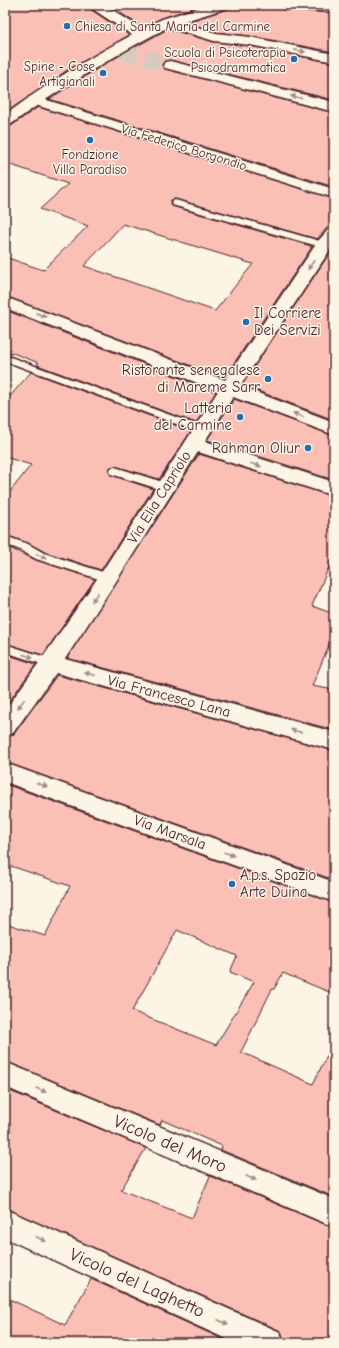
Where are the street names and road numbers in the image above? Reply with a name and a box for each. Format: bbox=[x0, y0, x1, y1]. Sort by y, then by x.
street label: Via Federico Borgondio bbox=[119, 121, 249, 173]
street label: Via Elia Capriolo bbox=[123, 447, 195, 547]
street label: Via Francesco Lana bbox=[105, 671, 233, 721]
street label: Via Marsala bbox=[131, 811, 209, 853]
street label: Vicolo del Moro bbox=[110, 1111, 230, 1177]
street label: Vicolo del Laghetto bbox=[66, 1244, 208, 1322]

